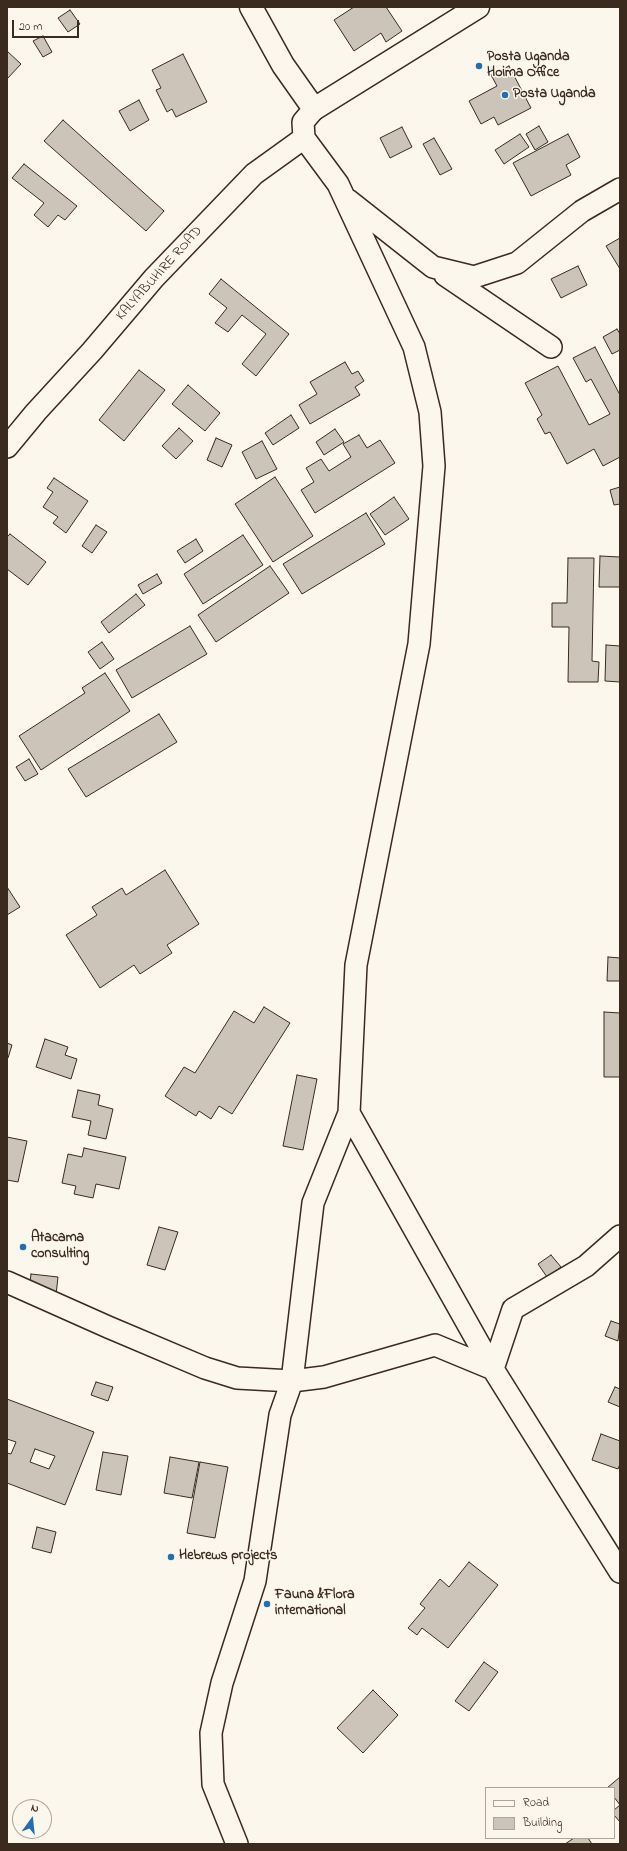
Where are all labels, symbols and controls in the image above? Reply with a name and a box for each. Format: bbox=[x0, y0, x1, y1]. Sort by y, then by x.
scale bar bbox=[14, 12, 81, 38]
text: 20 m bbox=[19, 18, 42, 36]
place label: Posta Uganda Hoima Office bbox=[487, 50, 569, 82]
marker: Posta Uganda Hoima Office bbox=[474, 61, 484, 71]
place label: Posta Uganda bbox=[513, 87, 595, 103]
marker: Posta Uganda bbox=[500, 90, 510, 100]
street label: KALYABUHIRE ROAD bbox=[113, 223, 207, 325]
place label: Atacama consulting bbox=[31, 1231, 89, 1264]
marker: Atacama consulting bbox=[18, 1242, 28, 1252]
place label: Hebrews projects bbox=[179, 1549, 277, 1565]
marker: Hebrews projects bbox=[166, 1552, 176, 1562]
place label: Fauna &Flora international bbox=[275, 1588, 355, 1620]
marker: Fauna &Flora international bbox=[262, 1599, 272, 1609]
legend bbox=[485, 1787, 615, 1839]
text: Road bbox=[523, 1794, 549, 1812]
north arrow bbox=[12, 1799, 52, 1839]
text: N bbox=[29, 1800, 41, 1817]
text: Building bbox=[523, 1814, 562, 1832]

